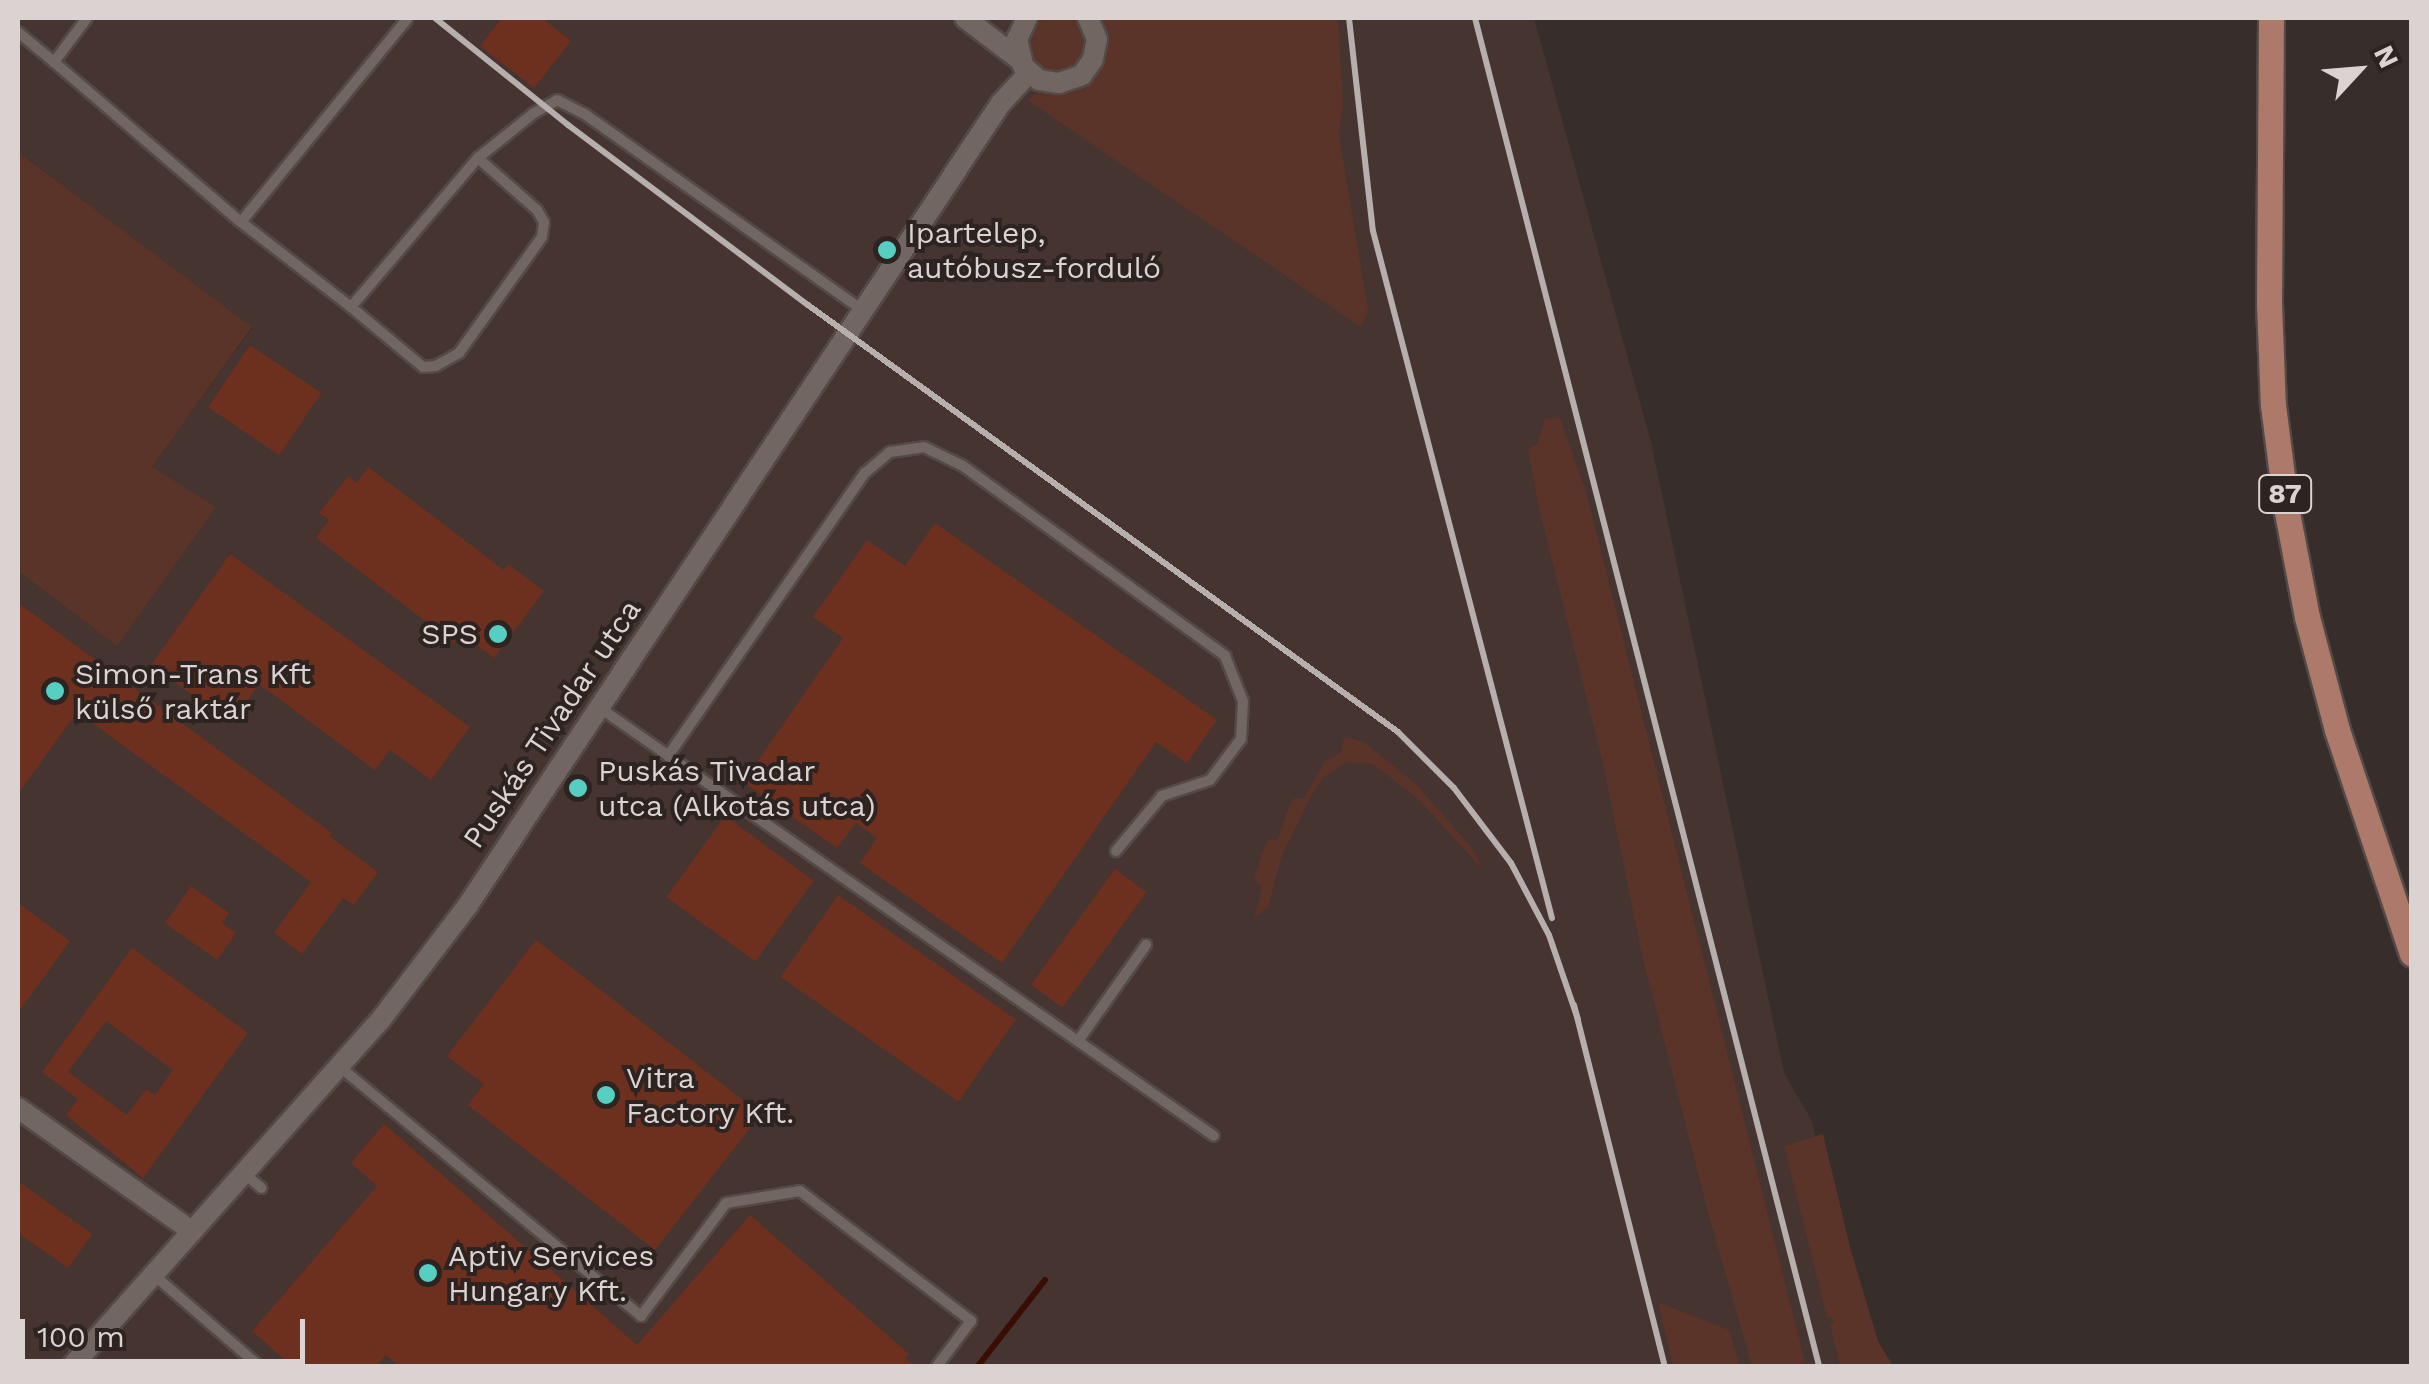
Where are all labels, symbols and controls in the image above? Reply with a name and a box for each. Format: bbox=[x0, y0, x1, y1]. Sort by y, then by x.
north arrow bbox=[2309, 20, 2409, 120]
text: N bbox=[2367, 40, 2406, 73]
place label: Ipartelep, autóbusz-forduló bbox=[907, 215, 1161, 286]
marker: Ipartelep, autóbusz-forduló bbox=[876, 239, 898, 261]
road number: 87 bbox=[2258, 471, 2312, 517]
street label: Puskás Tivadar utca bbox=[455, 592, 649, 856]
place label: SPS bbox=[421, 616, 478, 652]
marker: SPS bbox=[487, 623, 509, 645]
place label: Simon-Trans Kft külső raktár bbox=[75, 656, 311, 726]
marker: Simon-Trans Kft külső raktár bbox=[44, 680, 66, 702]
place label: Puskás Tivadar utca (Alkotás utca) bbox=[598, 753, 876, 824]
marker: Puskás Tivadar utca (Alkotás utca) bbox=[567, 777, 589, 799]
place label: Vitra Factory Kft. bbox=[626, 1060, 795, 1130]
marker: Vitra Factory Kft. bbox=[595, 1084, 617, 1106]
place label: Aptiv Services Hungary Kft. bbox=[448, 1238, 655, 1308]
marker: Aptiv Services Hungary Kft. bbox=[417, 1262, 439, 1284]
scale bar bbox=[25, 1299, 310, 1361]
text: 100 m bbox=[37, 1319, 125, 1354]

